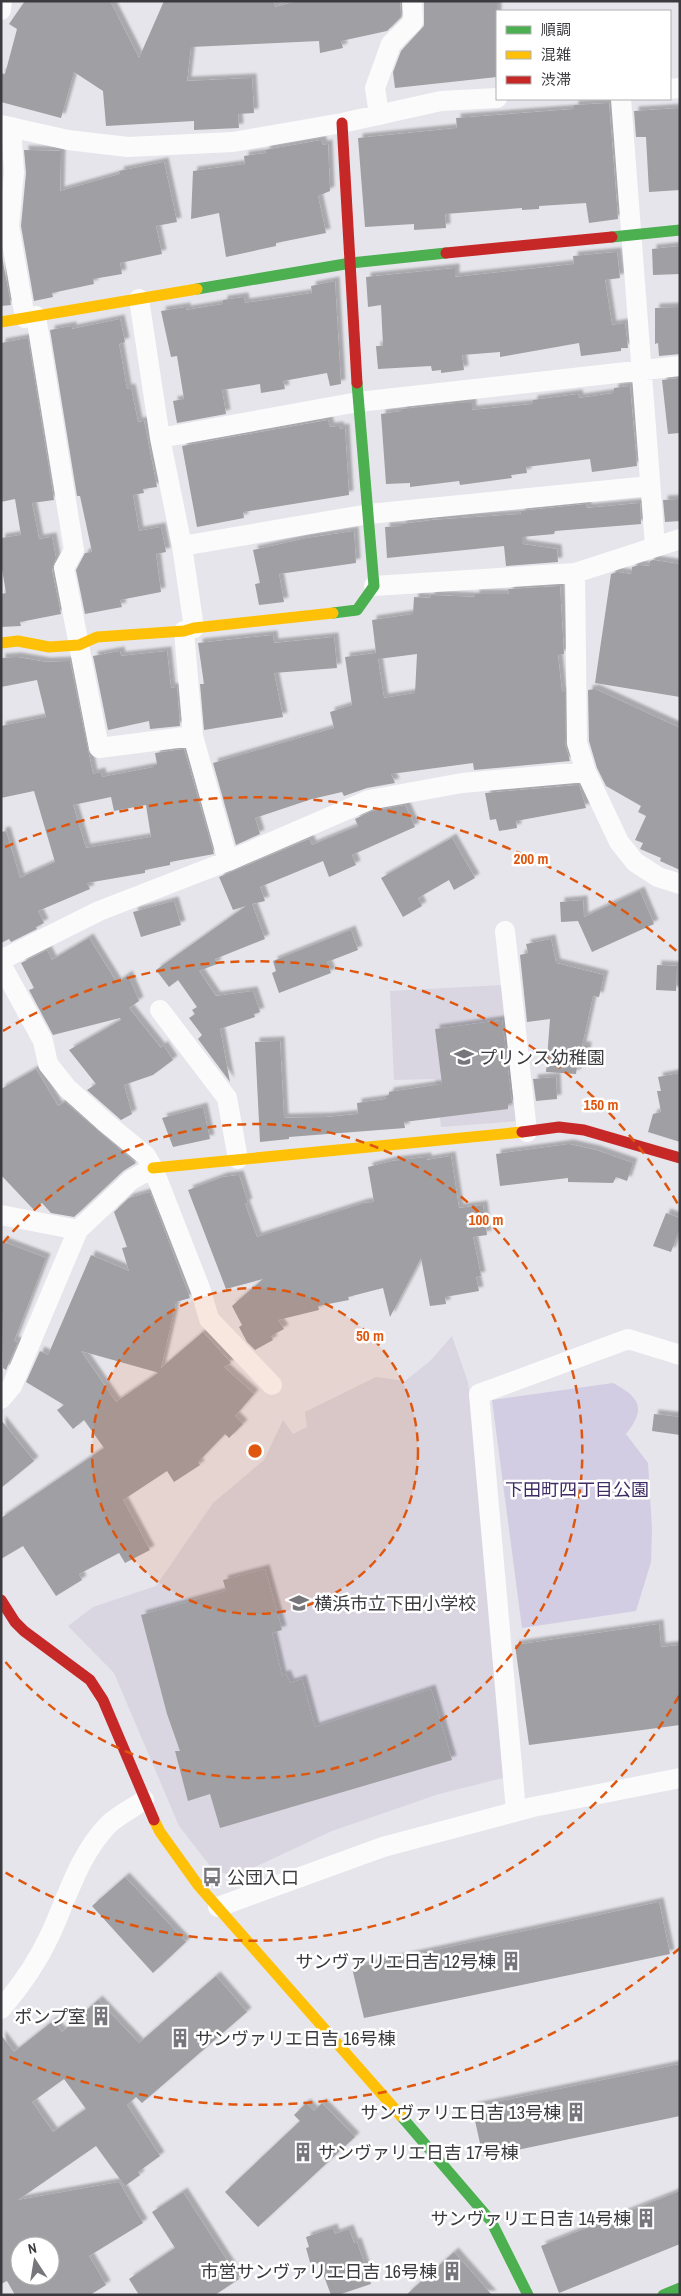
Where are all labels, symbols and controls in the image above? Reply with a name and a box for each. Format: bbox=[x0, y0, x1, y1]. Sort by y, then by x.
legend bbox=[496, 10, 671, 100]
text: 順調 bbox=[541, 19, 571, 40]
text: 混雑 bbox=[541, 44, 571, 65]
text: 渋滞 bbox=[541, 69, 571, 90]
text: 200 m bbox=[514, 848, 548, 869]
place label: プリンス幼稚園 bbox=[479, 1045, 605, 1070]
school or university icon: プリンス幼稚園 bbox=[453, 1046, 475, 1068]
text: 150 m bbox=[584, 1094, 618, 1115]
text: 100 m bbox=[469, 1209, 503, 1230]
text: 50 m bbox=[356, 1325, 384, 1346]
centre of rings bbox=[246, 1442, 264, 1460]
park label: 下田町四丁目公園 bbox=[505, 1477, 649, 1502]
place label: 横浜市立下田小学校 bbox=[314, 1591, 476, 1616]
school or university icon: 横浜市立下田小学校 bbox=[288, 1592, 310, 1614]
place label: 公団入口 bbox=[227, 1865, 299, 1890]
bus stop icon: 公団入口 bbox=[201, 1866, 223, 1888]
place label: サンヴァリエ日吉 12号棟 bbox=[295, 1949, 496, 1974]
building icon: サンヴァリエ日吉 12号棟 bbox=[500, 1950, 522, 1972]
place label: ポンプ室 bbox=[15, 2004, 86, 2029]
building icon: ポンプ室 bbox=[90, 2005, 112, 2027]
place label: サンヴァリエ日吉 16号棟 bbox=[195, 2026, 396, 2051]
building icon: サンヴァリエ日吉 16号棟 bbox=[169, 2027, 191, 2049]
place label: サンヴァリエ日吉 13号棟 bbox=[360, 2100, 561, 2125]
building icon: サンヴァリエ日吉 13号棟 bbox=[565, 2101, 587, 2123]
place label: サンヴァリエ日吉 17号棟 bbox=[318, 2140, 519, 2165]
building icon: サンヴァリエ日吉 17号棟 bbox=[292, 2141, 314, 2163]
place label: サンヴァリエ日吉 14号棟 bbox=[430, 2206, 631, 2231]
building icon: サンヴァリエ日吉 14号棟 bbox=[635, 2207, 657, 2229]
north arrow bbox=[10, 2236, 60, 2286]
text: N bbox=[26, 2239, 38, 2258]
place label: 市営サンヴァリエ日吉 16号棟 bbox=[200, 2259, 437, 2284]
building icon: 市営サンヴァリエ日吉 16号棟 bbox=[441, 2260, 463, 2282]

